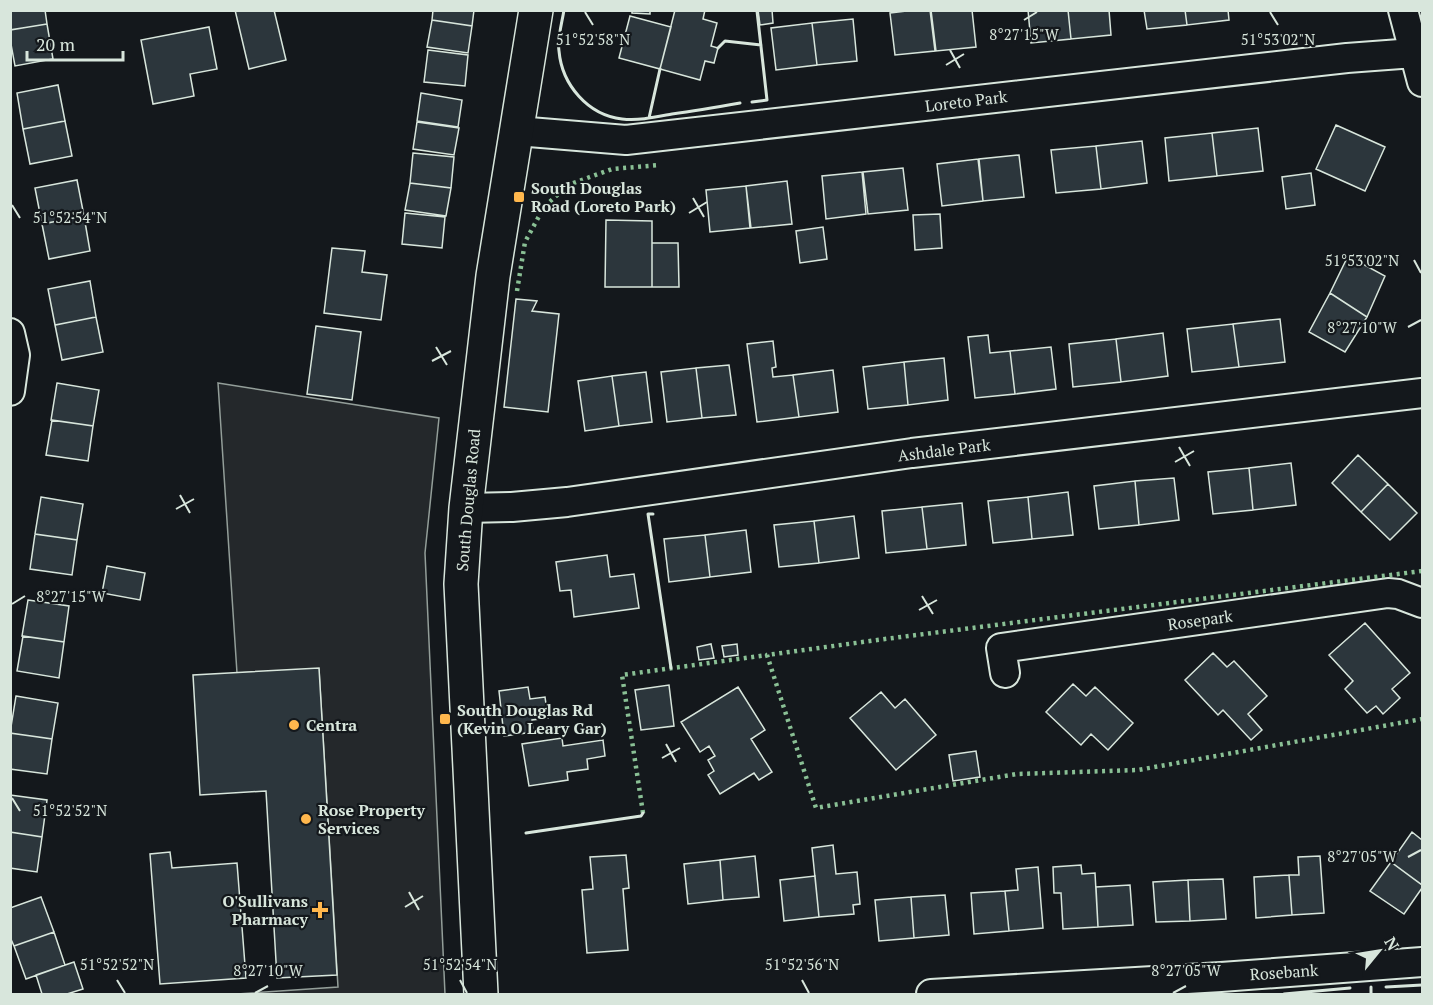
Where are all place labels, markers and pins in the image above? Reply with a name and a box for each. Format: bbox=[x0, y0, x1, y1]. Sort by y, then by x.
place label: South Douglas Road (Loreto Park) bbox=[531, 177, 676, 217]
marker: South Douglas Road (Loreto Park) bbox=[512, 190, 526, 204]
place label: South Douglas Rd (Kevin O Leary Gar) bbox=[457, 699, 607, 739]
marker: South Douglas Rd (Kevin O Leary Gar) bbox=[438, 712, 452, 726]
place label: Centra bbox=[306, 714, 357, 736]
marker: Centra bbox=[287, 718, 301, 732]
place label: Rose Property Services bbox=[318, 799, 425, 839]
marker: Rose Property Services bbox=[299, 812, 313, 826]
place label: O'Sullivans Pharmacy bbox=[223, 890, 309, 930]
marker: O'Sullivans Pharmacy bbox=[313, 903, 327, 917]

